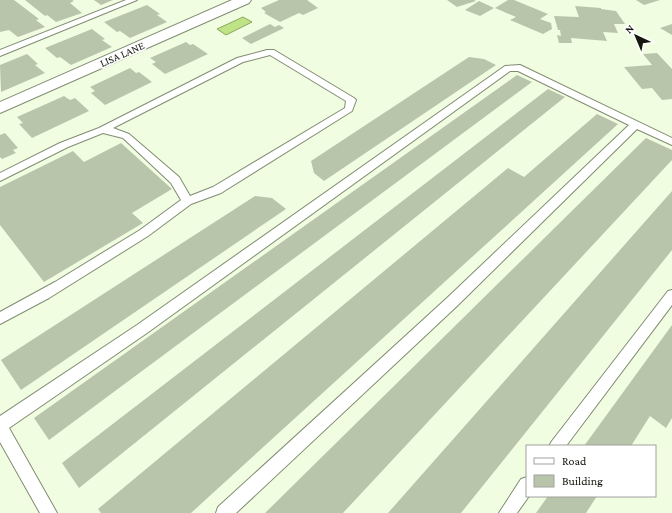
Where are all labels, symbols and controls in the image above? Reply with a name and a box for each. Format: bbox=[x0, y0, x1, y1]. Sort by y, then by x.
north arrow bbox=[616, 16, 656, 56]
text: N bbox=[622, 22, 636, 36]
street label: LISA LANE bbox=[98, 39, 146, 69]
legend bbox=[526, 445, 656, 497]
text: Road bbox=[562, 454, 587, 468]
text: Building bbox=[562, 474, 603, 488]

